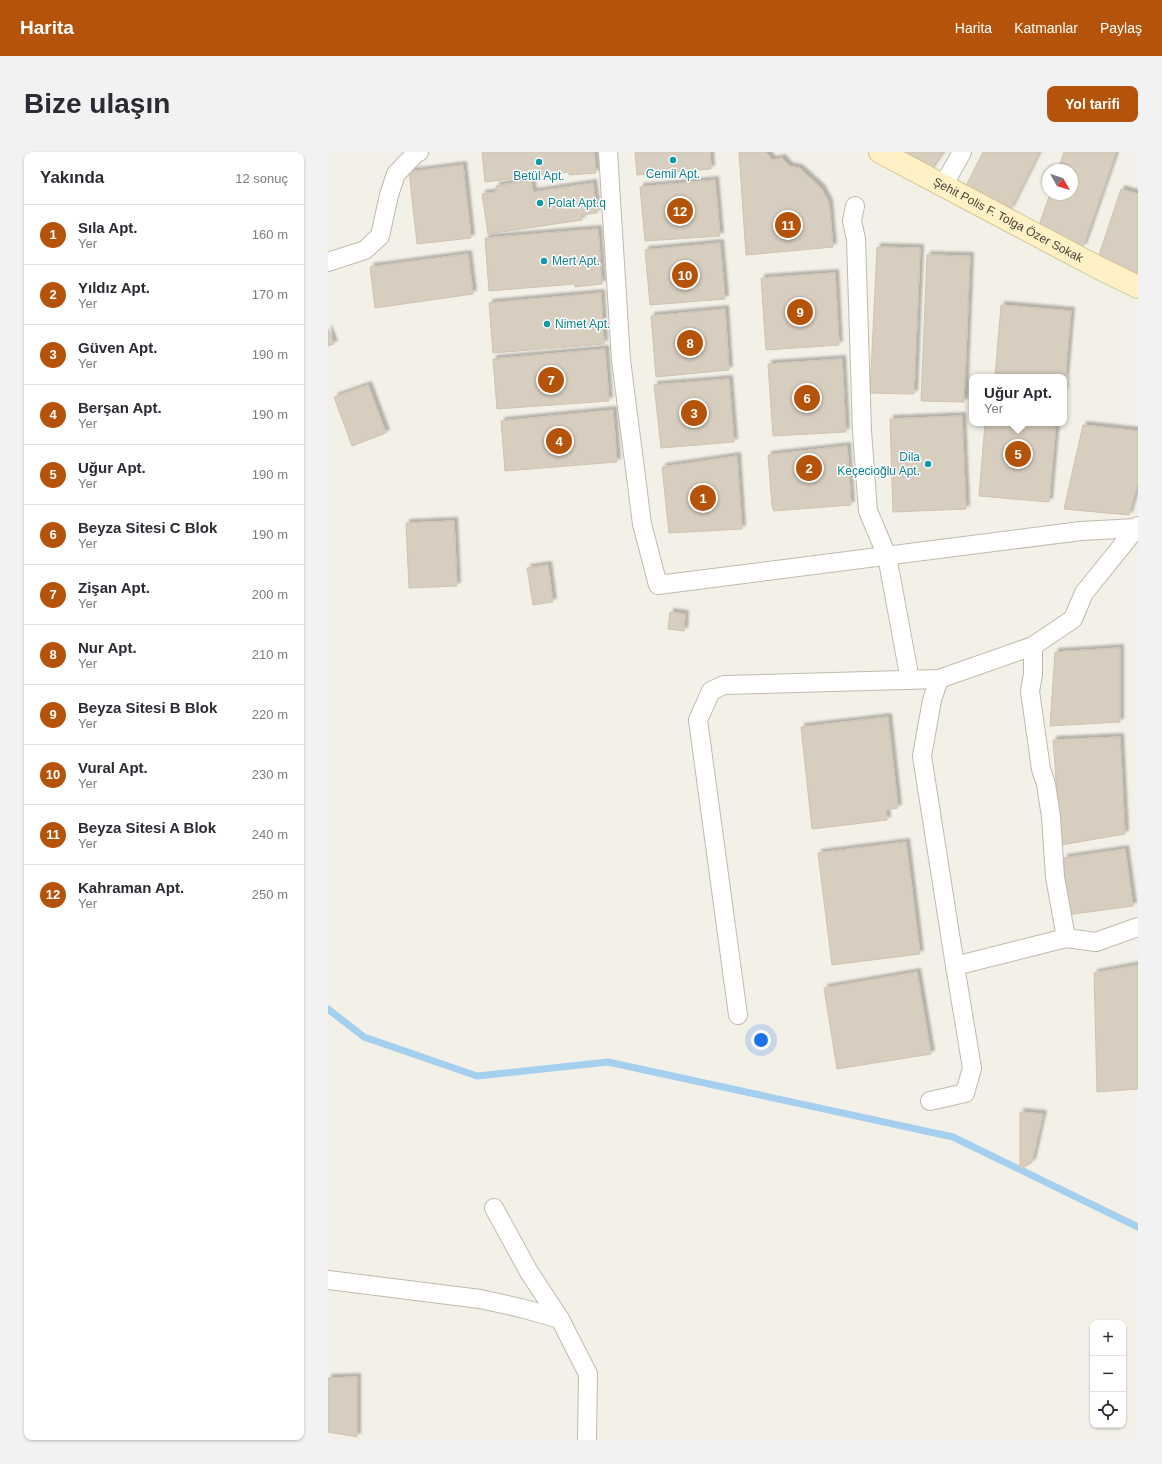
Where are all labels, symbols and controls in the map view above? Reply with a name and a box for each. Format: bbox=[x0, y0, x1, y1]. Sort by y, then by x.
text: Harita bbox=[20, 17, 74, 38]
text: Harita bbox=[955, 20, 992, 36]
text: Katmanlar bbox=[1014, 20, 1078, 36]
text: Paylaş bbox=[1100, 20, 1142, 36]
button: Yol tarifi bbox=[1047, 86, 1138, 122]
text: Bize ulaşın bbox=[24, 88, 170, 119]
marker: Cemil Apt. bbox=[668, 155, 678, 165]
marker: Betül Apt. bbox=[534, 157, 544, 167]
north arrow bbox=[1042, 164, 1078, 200]
place label: Cemil Apt. bbox=[646, 167, 700, 181]
text: Yakında bbox=[40, 168, 104, 187]
place label: Betül Apt. bbox=[513, 169, 565, 183]
text: 12 sonuç bbox=[235, 171, 288, 186]
street label: Şehit Polis F. Tolga Özer Sokak bbox=[931, 174, 1086, 266]
place label: Polat Apt.q bbox=[548, 196, 606, 210]
pin: 12 bbox=[667, 196, 693, 226]
marker: Polat Apt.q bbox=[535, 198, 545, 208]
pin: 11 bbox=[775, 210, 801, 240]
text: Sıla Apt. bbox=[78, 219, 137, 236]
text: 1 bbox=[49, 227, 57, 242]
text: 160 m bbox=[252, 227, 288, 242]
text: Yer bbox=[78, 236, 97, 251]
place label: Mert Apt. bbox=[552, 254, 600, 268]
marker: Mert Apt. bbox=[539, 256, 549, 266]
pin: 10 bbox=[672, 260, 698, 290]
text: Yıldız Apt. bbox=[78, 279, 150, 296]
text: 2 bbox=[49, 287, 57, 302]
text: 170 m bbox=[252, 287, 288, 302]
text: Yer bbox=[78, 296, 97, 311]
pin: 9 bbox=[787, 297, 813, 327]
place label: Nimet Apt. bbox=[555, 317, 610, 331]
marker: Nimet Apt. bbox=[542, 319, 552, 329]
pin: 8 bbox=[677, 328, 703, 358]
text: Güven Apt. bbox=[78, 339, 157, 356]
text: 3 bbox=[49, 347, 57, 362]
text: 190 m bbox=[252, 347, 288, 362]
text: Yer bbox=[78, 356, 97, 371]
pin: 7 bbox=[538, 365, 564, 395]
popup bbox=[969, 374, 1067, 426]
pin: 6 bbox=[794, 383, 820, 413]
text: Uğur Apt. bbox=[984, 384, 1052, 401]
pin: 3 bbox=[681, 398, 707, 428]
text: Berşan Apt. bbox=[78, 399, 162, 416]
text: Yer bbox=[984, 401, 1003, 416]
text: 4 bbox=[49, 407, 57, 422]
text: 190 m bbox=[252, 407, 288, 422]
text: Yer bbox=[78, 416, 97, 431]
pin: 4 bbox=[546, 426, 572, 456]
pin: 5 bbox=[1005, 439, 1031, 469]
place label: Dila Keçecioğlu Apt. bbox=[837, 450, 920, 478]
pin: 2 bbox=[796, 453, 822, 483]
text: Uğur Apt. bbox=[78, 459, 146, 476]
marker: Dila Keçecioğlu Apt. bbox=[923, 459, 933, 469]
text: 5 bbox=[49, 467, 57, 482]
text: 190 m bbox=[252, 467, 288, 482]
text: Yer bbox=[78, 476, 97, 491]
pin: 1 bbox=[690, 483, 716, 513]
text: Beyza Sitesi C Blok bbox=[78, 519, 217, 536]
text: 6 bbox=[49, 527, 57, 542]
text: 190 m bbox=[252, 527, 288, 542]
text: Yer bbox=[78, 536, 97, 551]
text: Zişan Apt. bbox=[78, 579, 150, 596]
text: 7 bbox=[49, 587, 57, 602]
text: 200 m bbox=[252, 587, 288, 602]
text: Yer bbox=[78, 596, 97, 611]
text: Nur Apt. bbox=[78, 639, 137, 656]
text: 8 bbox=[49, 647, 57, 662]
text: 210 m bbox=[252, 647, 288, 662]
text: Yer bbox=[78, 656, 97, 671]
text: Beyza Sitesi B Blok bbox=[78, 699, 217, 716]
text: 9 bbox=[49, 707, 57, 722]
text: 220 m bbox=[252, 707, 288, 722]
text: Yer bbox=[78, 716, 97, 731]
text: Vural Apt. bbox=[78, 759, 148, 776]
text: 10 bbox=[46, 767, 60, 782]
text: 230 m bbox=[252, 767, 288, 782]
text: Yer bbox=[78, 776, 97, 791]
text: Beyza Sitesi A Blok bbox=[78, 819, 216, 836]
text: 11 bbox=[46, 827, 60, 842]
text: 240 m bbox=[252, 827, 288, 842]
text: Yer bbox=[78, 836, 97, 851]
text: Kahraman Apt. bbox=[78, 879, 184, 896]
text: 12 bbox=[46, 887, 60, 902]
text: 250 m bbox=[252, 887, 288, 902]
text: Yer bbox=[78, 896, 97, 911]
your location bbox=[751, 1030, 771, 1050]
map controls bbox=[1090, 1320, 1126, 1428]
button: + bbox=[1090, 1320, 1126, 1356]
button: − bbox=[1090, 1356, 1126, 1392]
button: locate bbox=[1090, 1392, 1126, 1428]

